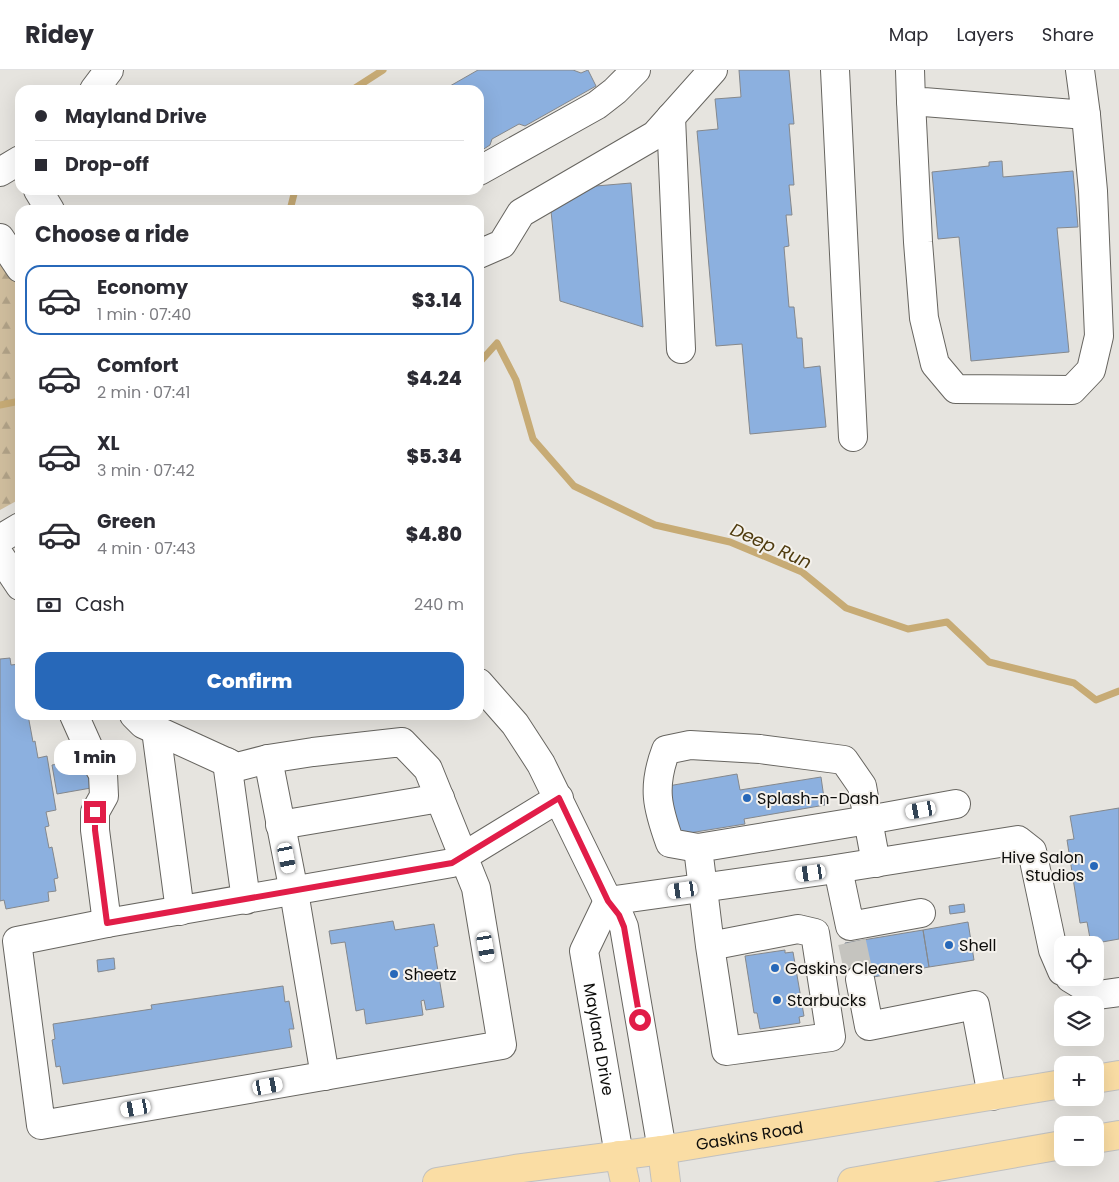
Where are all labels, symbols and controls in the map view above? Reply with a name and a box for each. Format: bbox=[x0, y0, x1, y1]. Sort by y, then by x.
text: Ridey bbox=[25, 18, 94, 51]
text: Map bbox=[889, 22, 929, 47]
text: Layers bbox=[957, 22, 1014, 47]
text: Share bbox=[1042, 22, 1094, 47]
text: Mayland Drive bbox=[65, 103, 207, 130]
text: Drop-off bbox=[65, 151, 149, 178]
text: Choose a ride bbox=[35, 219, 189, 250]
text: Economy bbox=[97, 274, 188, 301]
icon: car bbox=[37, 278, 82, 323]
text: $3.14 bbox=[412, 287, 462, 314]
text: 1 min · 07:40 bbox=[97, 303, 191, 326]
text: Comfort bbox=[97, 352, 179, 379]
icon: car bbox=[37, 356, 82, 401]
text: $4.24 bbox=[407, 365, 462, 392]
text: 2 min · 07:41 bbox=[97, 381, 190, 404]
text: XL bbox=[97, 430, 120, 457]
icon: car bbox=[37, 434, 82, 479]
text: $5.34 bbox=[407, 443, 462, 470]
text: 3 min · 07:42 bbox=[97, 459, 195, 482]
text: Green bbox=[97, 508, 156, 535]
icon: car bbox=[37, 512, 82, 557]
water label: Deep Run bbox=[727, 517, 816, 575]
text: $4.80 bbox=[406, 521, 462, 548]
text: 4 min · 07:43 bbox=[97, 537, 196, 560]
icon: cash bbox=[35, 591, 63, 619]
text: Cash bbox=[75, 591, 125, 618]
text: 240 m bbox=[414, 593, 464, 616]
button: Confirm bbox=[35, 652, 464, 710]
callout: 1 min bbox=[54, 740, 136, 774]
text: 1 min bbox=[74, 746, 116, 769]
place label: Splash-n-Dash bbox=[757, 787, 879, 810]
marker: Splash-n-Dash bbox=[741, 792, 753, 804]
car bbox=[904, 800, 937, 820]
route end bbox=[84, 801, 106, 823]
car bbox=[276, 842, 297, 874]
place label: Hive Salon Studios bbox=[1001, 846, 1084, 887]
marker: Hive Salon Studios bbox=[1088, 860, 1100, 872]
car bbox=[795, 863, 826, 883]
car bbox=[667, 880, 698, 900]
car bbox=[476, 931, 495, 963]
place label: Shell bbox=[959, 934, 996, 957]
map controls bbox=[1054, 936, 1104, 1166]
button: locate bbox=[1054, 936, 1104, 986]
marker: Shell bbox=[943, 939, 955, 951]
place label: Gaskins Cleaners bbox=[785, 957, 923, 980]
marker: Gaskins Cleaners bbox=[769, 962, 781, 974]
place label: Sheetz bbox=[404, 963, 457, 986]
marker: Sheetz bbox=[388, 968, 400, 980]
street label: Mayland Drive bbox=[578, 981, 620, 1097]
place label: Starbucks bbox=[787, 989, 866, 1012]
marker: Starbucks bbox=[771, 994, 783, 1006]
button: layers bbox=[1054, 996, 1104, 1046]
route start bbox=[629, 1009, 651, 1031]
button: + bbox=[1054, 1056, 1104, 1106]
car bbox=[251, 1076, 284, 1096]
car bbox=[119, 1098, 152, 1118]
street label: Gaskins Road bbox=[694, 1116, 805, 1156]
button: − bbox=[1054, 1116, 1104, 1166]

